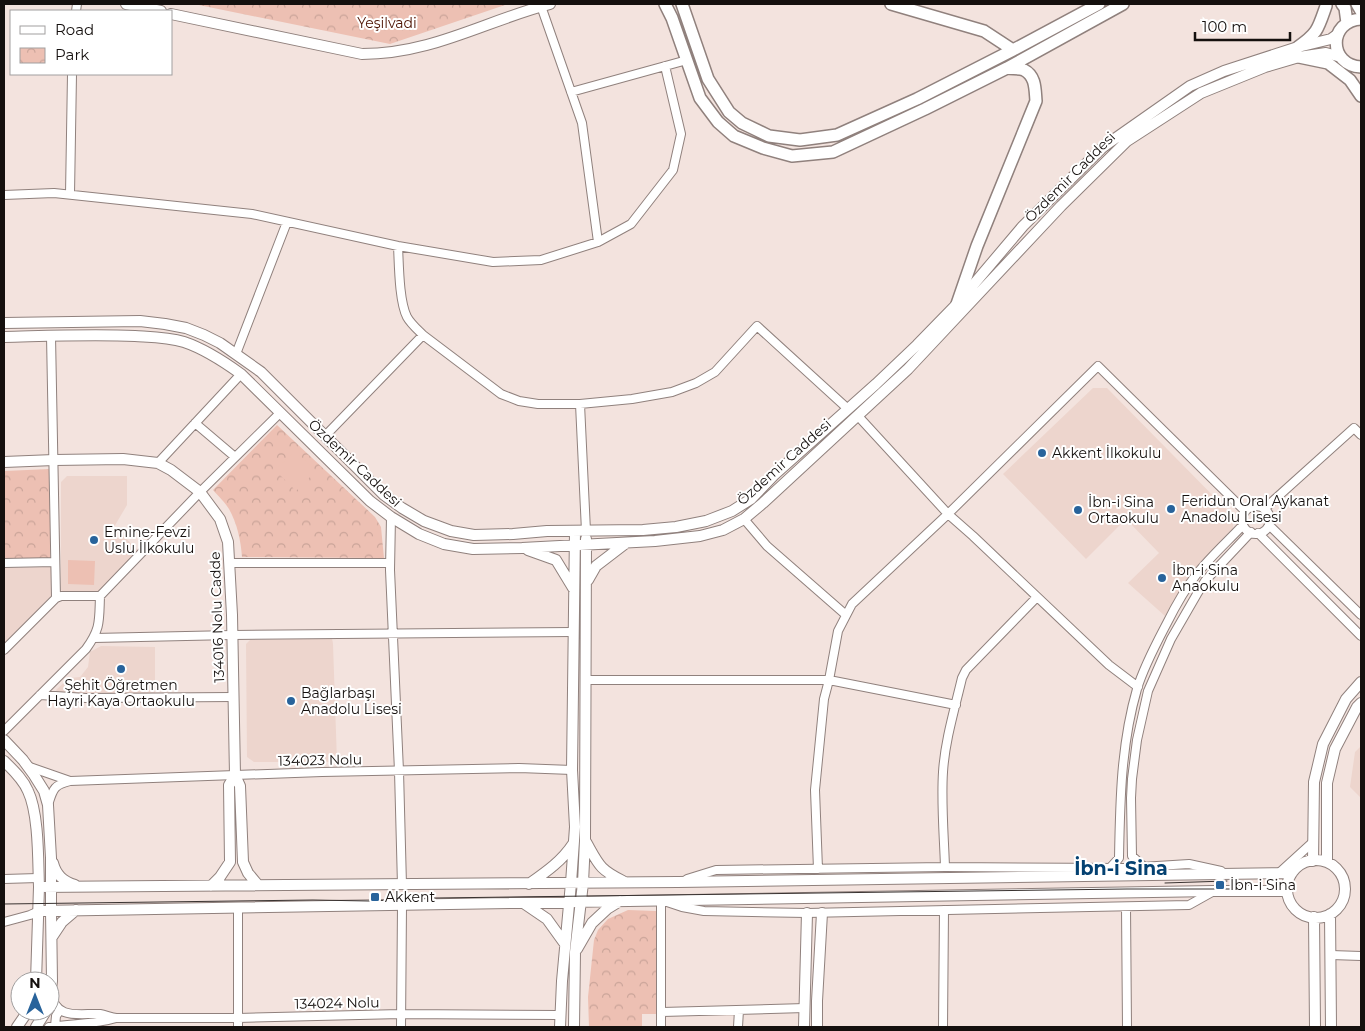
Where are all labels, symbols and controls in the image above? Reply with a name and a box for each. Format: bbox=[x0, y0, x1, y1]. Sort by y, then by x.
legend bbox=[10, 10, 172, 75]
scale bar bbox=[1195, 10, 1290, 42]
park label: Yeşilvadi bbox=[357, 14, 417, 32]
text: 100 m bbox=[1202, 17, 1247, 36]
text: Road bbox=[55, 20, 94, 39]
text: Park bbox=[55, 45, 89, 64]
street label: Özdemir Caddesi bbox=[1021, 128, 1119, 226]
street label: Özdemir Caddesi bbox=[305, 415, 405, 511]
street label: Özdemir Caddesi bbox=[733, 415, 835, 509]
place label: Akkent İlkokulu bbox=[1052, 444, 1161, 462]
marker: Akkent İlkokulu bbox=[1036, 447, 1048, 459]
place label: Feridun Oral Aykanat Anadolu Lisesi bbox=[1181, 492, 1329, 526]
place label: İbn-i Sina Ortaokulu bbox=[1088, 493, 1159, 527]
marker: Feridun Oral Aykanat Anadolu Lisesi bbox=[1165, 503, 1177, 515]
marker: İbn-i Sina Ortaokulu bbox=[1072, 504, 1084, 516]
place label: Emine-Fevzi Uslu İlkokulu bbox=[104, 523, 194, 557]
marker: Emine-Fevzi Uslu İlkokulu bbox=[88, 534, 100, 546]
street label: 134016 Nolu Cadde bbox=[206, 551, 228, 683]
place label: İbn-i Sina Anaokulu bbox=[1172, 561, 1239, 595]
marker: İbn-i Sina Anaokulu bbox=[1156, 572, 1168, 584]
marker: Şehit Öğretmen Hayri Kaya Ortaokulu bbox=[115, 663, 127, 675]
place label: Şehit Öğretmen Hayri Kaya Ortaokulu bbox=[47, 676, 195, 710]
place label: Bağlarbaşı Anadolu Lisesi bbox=[301, 684, 402, 718]
marker: Bağlarbaşı Anadolu Lisesi bbox=[285, 695, 297, 707]
street label: 134023 Nolu bbox=[278, 750, 362, 770]
district label: İbn-i Sina bbox=[1074, 856, 1168, 880]
place label: İbn-i Sina bbox=[1230, 876, 1296, 894]
marker: İbn-i Sina bbox=[1214, 879, 1226, 891]
place label: Akkent bbox=[385, 888, 435, 906]
marker: Akkent bbox=[369, 891, 381, 903]
north arrow bbox=[10, 971, 60, 1021]
text: N bbox=[29, 974, 41, 992]
street label: 134024 Nolu bbox=[294, 993, 380, 1013]

